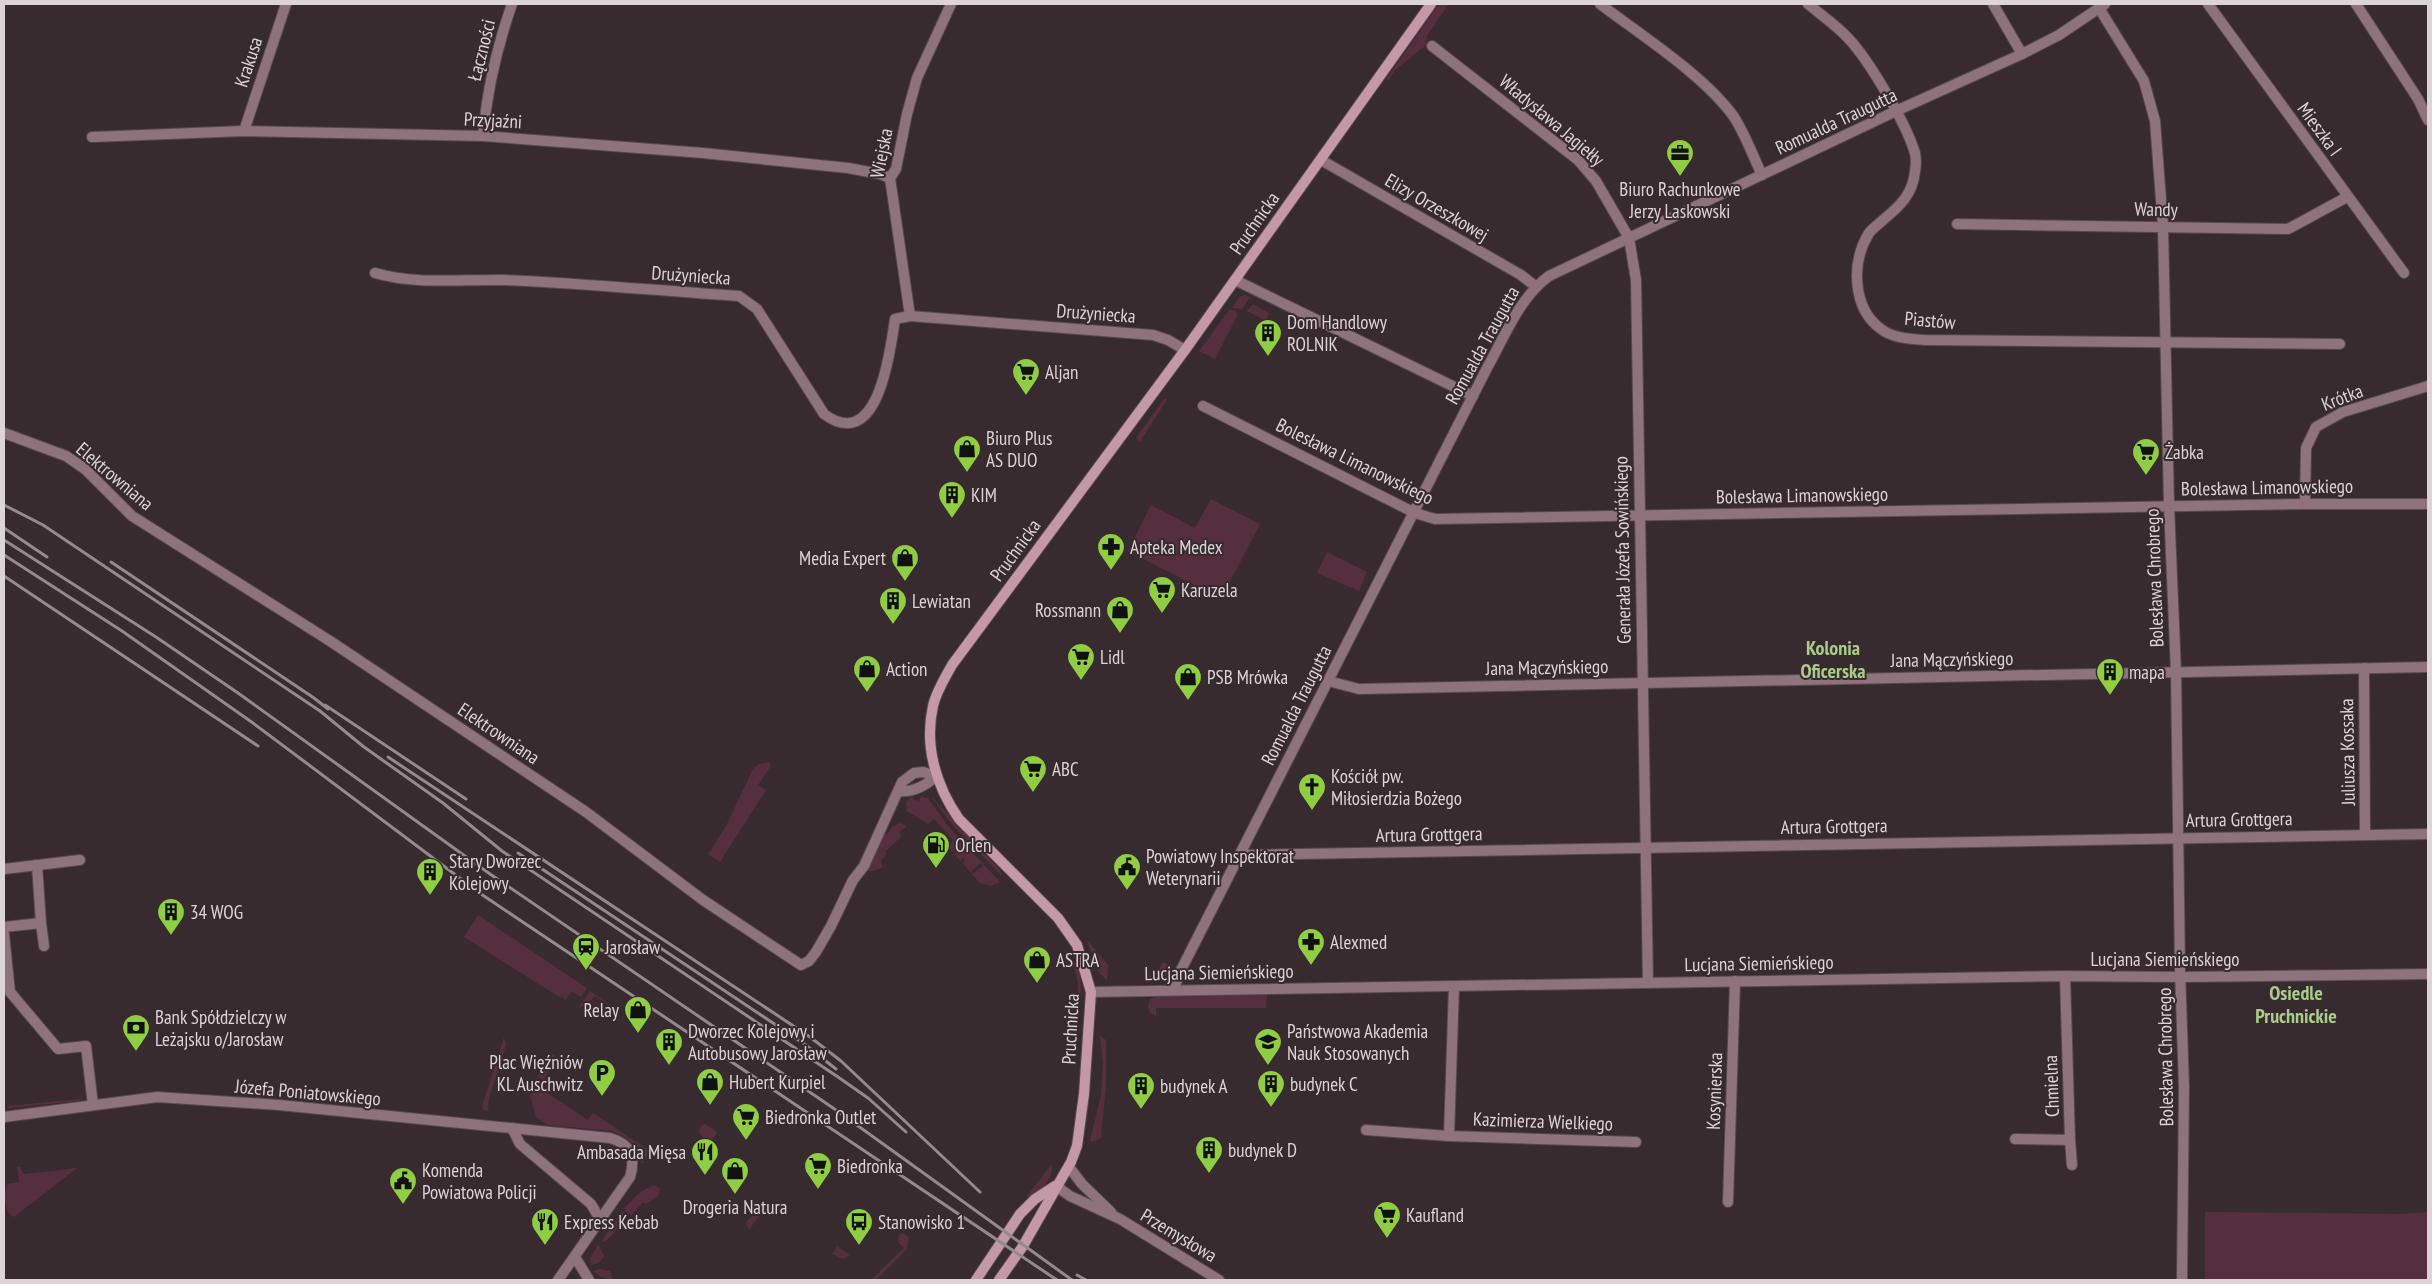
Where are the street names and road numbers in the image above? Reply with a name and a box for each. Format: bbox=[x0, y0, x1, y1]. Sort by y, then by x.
street label: Łączności bbox=[462, 17, 500, 83]
street label: Krakusa bbox=[229, 34, 267, 90]
street label: Władysława Jagiełły bbox=[1495, 69, 1610, 171]
street label: Romualda Traugutta bbox=[1772, 82, 1900, 160]
street label: Mieszka I bbox=[2292, 97, 2348, 161]
street label: Przyjaźni bbox=[463, 106, 523, 134]
street label: Wiejska bbox=[864, 126, 898, 180]
street label: Elizy Orzeszkowej bbox=[1381, 168, 1493, 246]
street label: Pruchnicka bbox=[1224, 187, 1284, 259]
street label: Wandy bbox=[2134, 197, 2179, 221]
street label: Drużyniecka bbox=[651, 260, 731, 290]
street label: Romualda Traugutta bbox=[1440, 282, 1524, 408]
street label: Drużyniecka bbox=[1056, 298, 1136, 328]
street label: Piastów bbox=[1904, 306, 1957, 334]
street label: Krótka bbox=[2318, 378, 2366, 416]
street label: Bolesława Limanowskiego bbox=[1272, 412, 1438, 510]
street label: Elektrowniana bbox=[71, 437, 159, 515]
street label: Generała Józefa Sowińskiego bbox=[1608, 456, 1636, 644]
street label: Bolesława Limanowskiego bbox=[2181, 473, 2353, 501]
street label: Bolesława Limanowskiego bbox=[1716, 481, 1888, 509]
street label: Bolesława Chrobrego bbox=[2140, 508, 2168, 648]
street label: Pruchnicka bbox=[984, 514, 1046, 586]
street label: Romualda Traugutta bbox=[1256, 641, 1336, 769]
street label: Jana Mączyńskiego bbox=[1889, 646, 2014, 672]
street label: Jana Mączyńskiego bbox=[1484, 654, 1609, 680]
street label: Elektrowniana bbox=[454, 697, 544, 769]
street label: Juliusza Kossaka bbox=[2334, 698, 2360, 807]
street label: Artura Grottgera bbox=[2185, 806, 2293, 832]
street label: Artura Grottgera bbox=[1780, 813, 1888, 839]
street label: Artura Grottgera bbox=[1375, 821, 1483, 847]
street label: Lucjana Siemieńskiego bbox=[2090, 947, 2240, 971]
street label: Lucjana Siemieńskiego bbox=[1684, 950, 1834, 976]
street label: Lucjana Siemieńskiego bbox=[1144, 959, 1294, 985]
street label: Bolesława Chrobrego bbox=[2152, 987, 2178, 1127]
street label: Pruchnicka bbox=[1056, 993, 1084, 1065]
street label: Kosynierska bbox=[1701, 1052, 1727, 1130]
street label: Chmielna bbox=[2038, 1055, 2064, 1117]
street label: Józefa Poniatowskiego bbox=[233, 1074, 382, 1110]
street label: Kazimierza Wielkiego bbox=[1473, 1107, 1613, 1135]
street label: Przemysłowa bbox=[1136, 1203, 1222, 1267]

